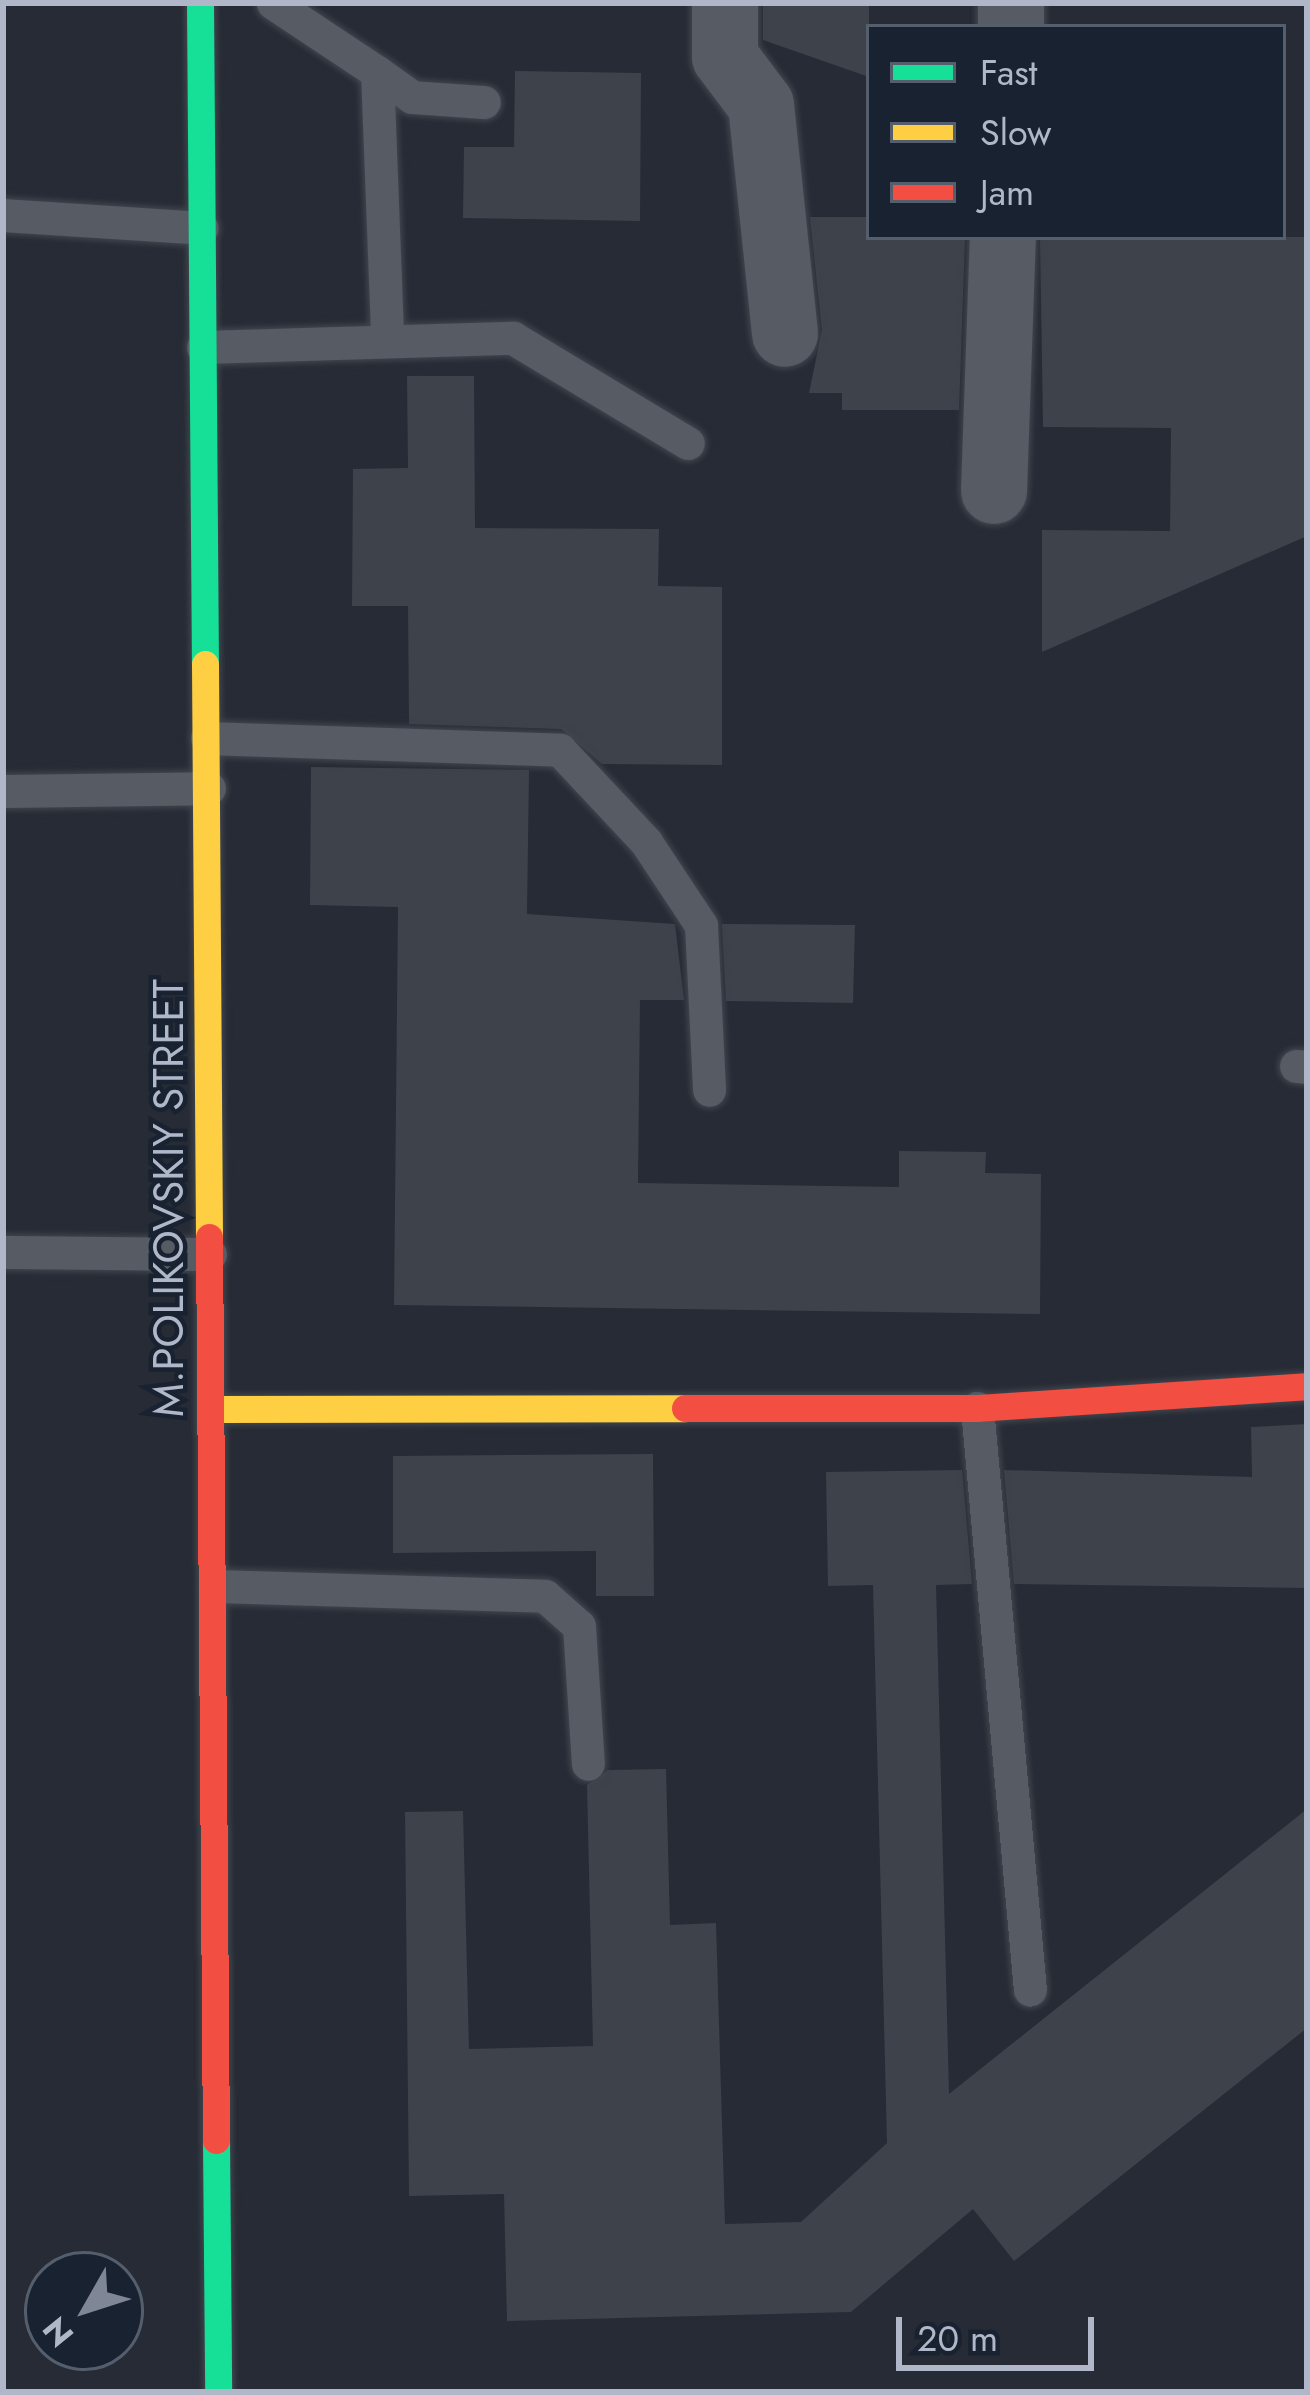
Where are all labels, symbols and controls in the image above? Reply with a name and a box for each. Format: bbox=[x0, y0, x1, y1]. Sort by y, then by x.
legend bbox=[866, 24, 1286, 240]
text: Fast bbox=[980, 46, 1037, 98]
text: Slow bbox=[980, 106, 1052, 158]
text: Jam bbox=[980, 166, 1034, 218]
street label: M.POLIKOVSKIY STREET bbox=[144, 979, 194, 1417]
north arrow bbox=[24, 2251, 144, 2371]
scale bar bbox=[902, 2293, 1100, 2367]
text: N bbox=[31, 2307, 84, 2357]
text: 20 m bbox=[917, 2312, 998, 2364]

